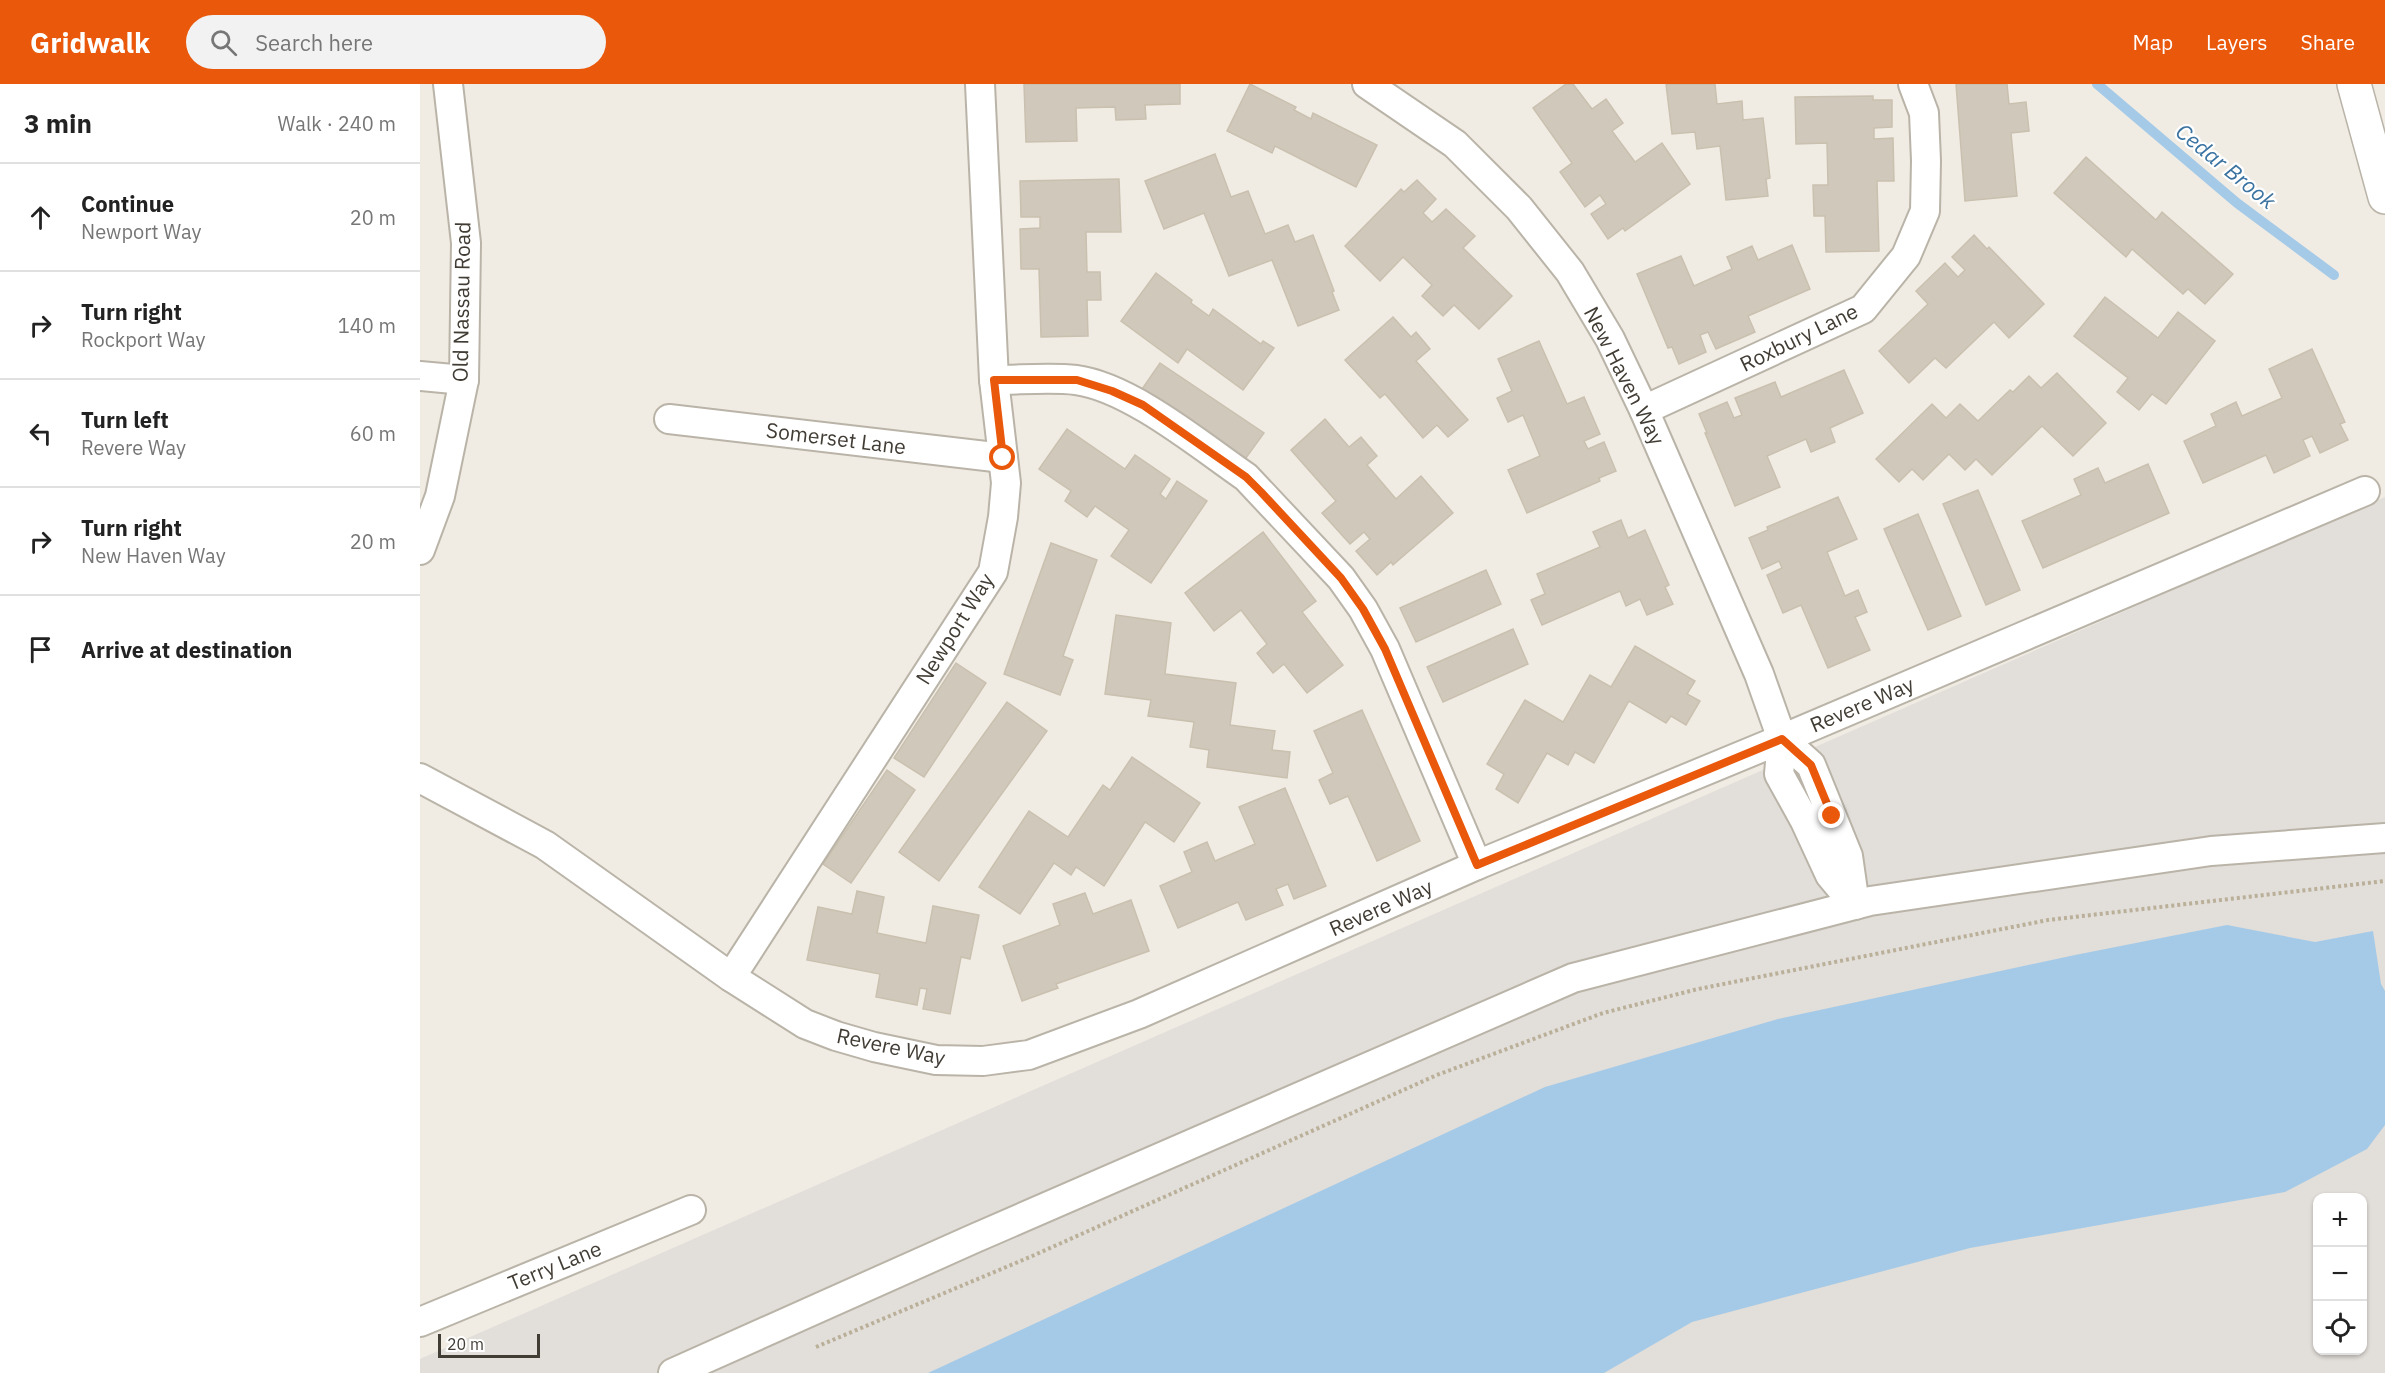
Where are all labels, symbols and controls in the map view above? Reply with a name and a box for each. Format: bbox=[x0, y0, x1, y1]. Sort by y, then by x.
search box bbox=[186, 15, 606, 69]
text: Gridwalk bbox=[30, 24, 150, 61]
icon: search bbox=[207, 26, 240, 59]
text: Search here bbox=[255, 28, 373, 57]
text: Map bbox=[2133, 28, 2173, 56]
text: Layers bbox=[2206, 28, 2268, 56]
text: Share bbox=[2301, 28, 2355, 56]
text: 3 min bbox=[24, 106, 92, 140]
text: Walk · 240 m bbox=[278, 110, 396, 137]
water label: Cedar Brook bbox=[2170, 116, 2283, 215]
text: Continue bbox=[81, 189, 174, 218]
icon: ahead bbox=[24, 201, 57, 234]
text: 20 m bbox=[350, 204, 396, 231]
text: Newport Way bbox=[81, 218, 202, 245]
street label: Old Nassau Road bbox=[446, 222, 476, 382]
street label: Roxbury Lane bbox=[1735, 296, 1862, 378]
text: Turn right bbox=[81, 297, 182, 326]
street label: New Haven Way bbox=[1578, 302, 1672, 450]
icon: right bbox=[24, 309, 57, 342]
text: 140 m bbox=[338, 312, 396, 339]
text: Rockport Way bbox=[81, 326, 205, 353]
text: Turn left bbox=[81, 405, 169, 434]
street label: Somerset Lane bbox=[765, 416, 908, 460]
icon: left bbox=[24, 417, 57, 450]
text: 60 m bbox=[350, 420, 396, 447]
text: Revere Way bbox=[81, 434, 186, 461]
route start bbox=[989, 444, 1015, 470]
text: Turn right bbox=[81, 513, 182, 542]
icon: right bbox=[24, 525, 57, 558]
text: 20 m bbox=[350, 528, 396, 555]
text: New Haven Way bbox=[81, 542, 226, 569]
street label: Newport Way bbox=[909, 567, 1000, 690]
icon: arrive bbox=[24, 633, 57, 666]
text: Arrive at destination bbox=[81, 635, 292, 664]
street label: Revere Way bbox=[1805, 669, 1918, 739]
route end bbox=[1818, 802, 1844, 828]
street label: Revere Way bbox=[1324, 872, 1437, 942]
street label: Revere Way bbox=[834, 1021, 949, 1071]
map controls bbox=[2313, 1193, 2367, 1355]
button: + bbox=[2313, 1193, 2367, 1247]
street label: Terry Lane bbox=[504, 1234, 605, 1296]
button: − bbox=[2313, 1247, 2367, 1301]
button: locate bbox=[2313, 1301, 2367, 1355]
scale bar bbox=[438, 1331, 540, 1358]
text: 20 m bbox=[447, 1334, 484, 1354]

